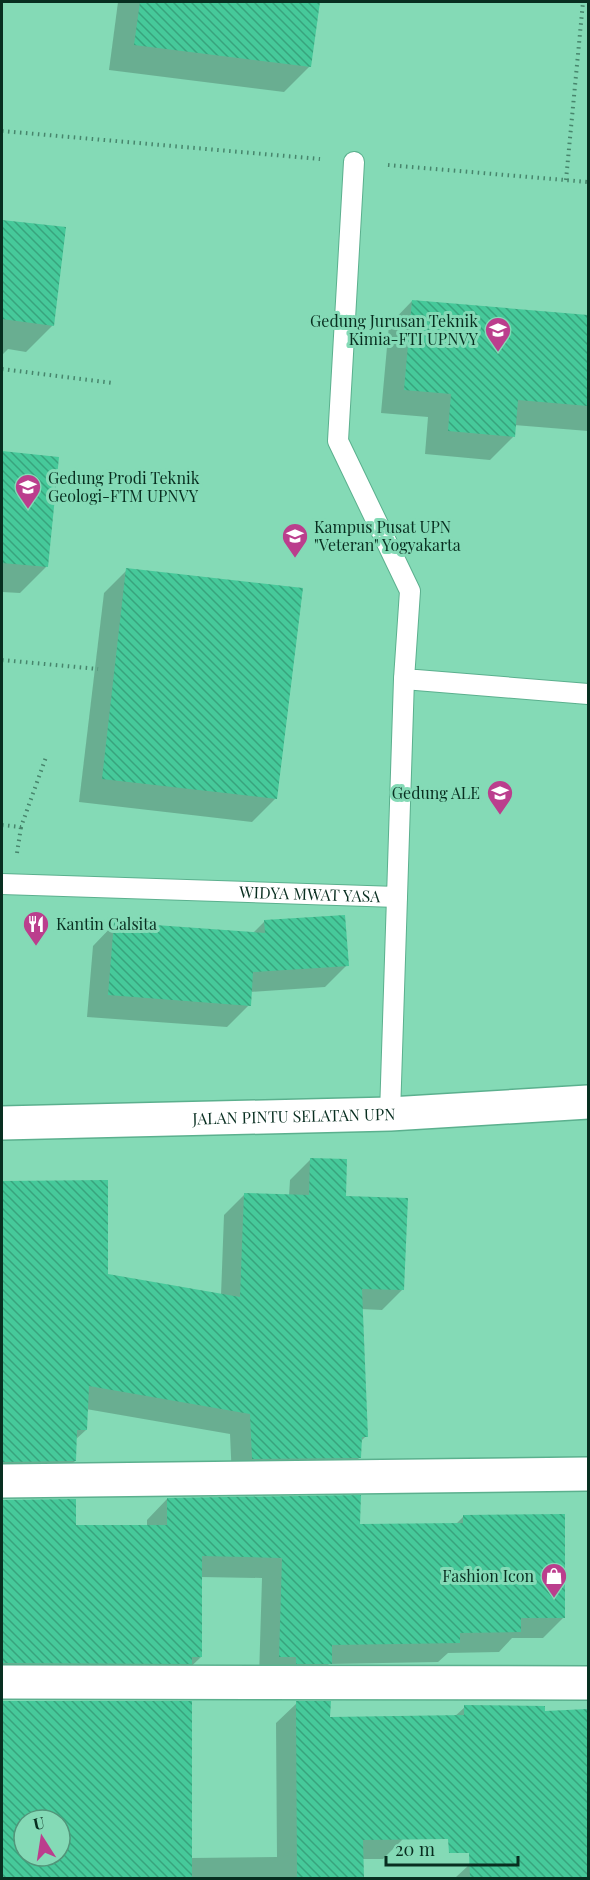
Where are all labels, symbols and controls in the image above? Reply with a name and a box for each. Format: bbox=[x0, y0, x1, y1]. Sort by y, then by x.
place label: Gedung Jurusan Teknik Kimia-FTI UPNVY bbox=[310, 310, 479, 349]
school or university icon: Gedung Jurusan Teknik Kimia-FTI UPNVY bbox=[483, 315, 513, 353]
place label: Gedung Prodi Teknik Geologi-FTM UPNVY bbox=[48, 467, 200, 506]
school or university icon: Gedung Prodi Teknik Geologi-FTM UPNVY bbox=[13, 472, 43, 510]
place label: Kampus Pusat UPN "Veteran" Yogyakarta bbox=[314, 516, 461, 555]
school or university icon: Kampus Pusat UPN "Veteran" Yogyakarta bbox=[280, 521, 310, 559]
school or university icon: Gedung ALE bbox=[485, 778, 515, 816]
place label: Gedung ALE bbox=[392, 782, 480, 803]
street label: WIDYA MWAT YASA bbox=[238, 881, 382, 906]
restaurant icon: Kantin Calsita bbox=[21, 909, 51, 947]
place label: Kantin Calsita bbox=[56, 913, 157, 934]
street label: JALAN PINTU SELATAN UPN bbox=[191, 1103, 396, 1129]
shop icon: Fashion Icon bbox=[539, 1561, 569, 1599]
place label: Fashion Icon bbox=[442, 1565, 534, 1586]
north arrow bbox=[12, 1808, 72, 1868]
text: U bbox=[31, 1811, 46, 1834]
scale bar bbox=[386, 1829, 518, 1867]
text: 20 m bbox=[395, 1837, 435, 1861]

